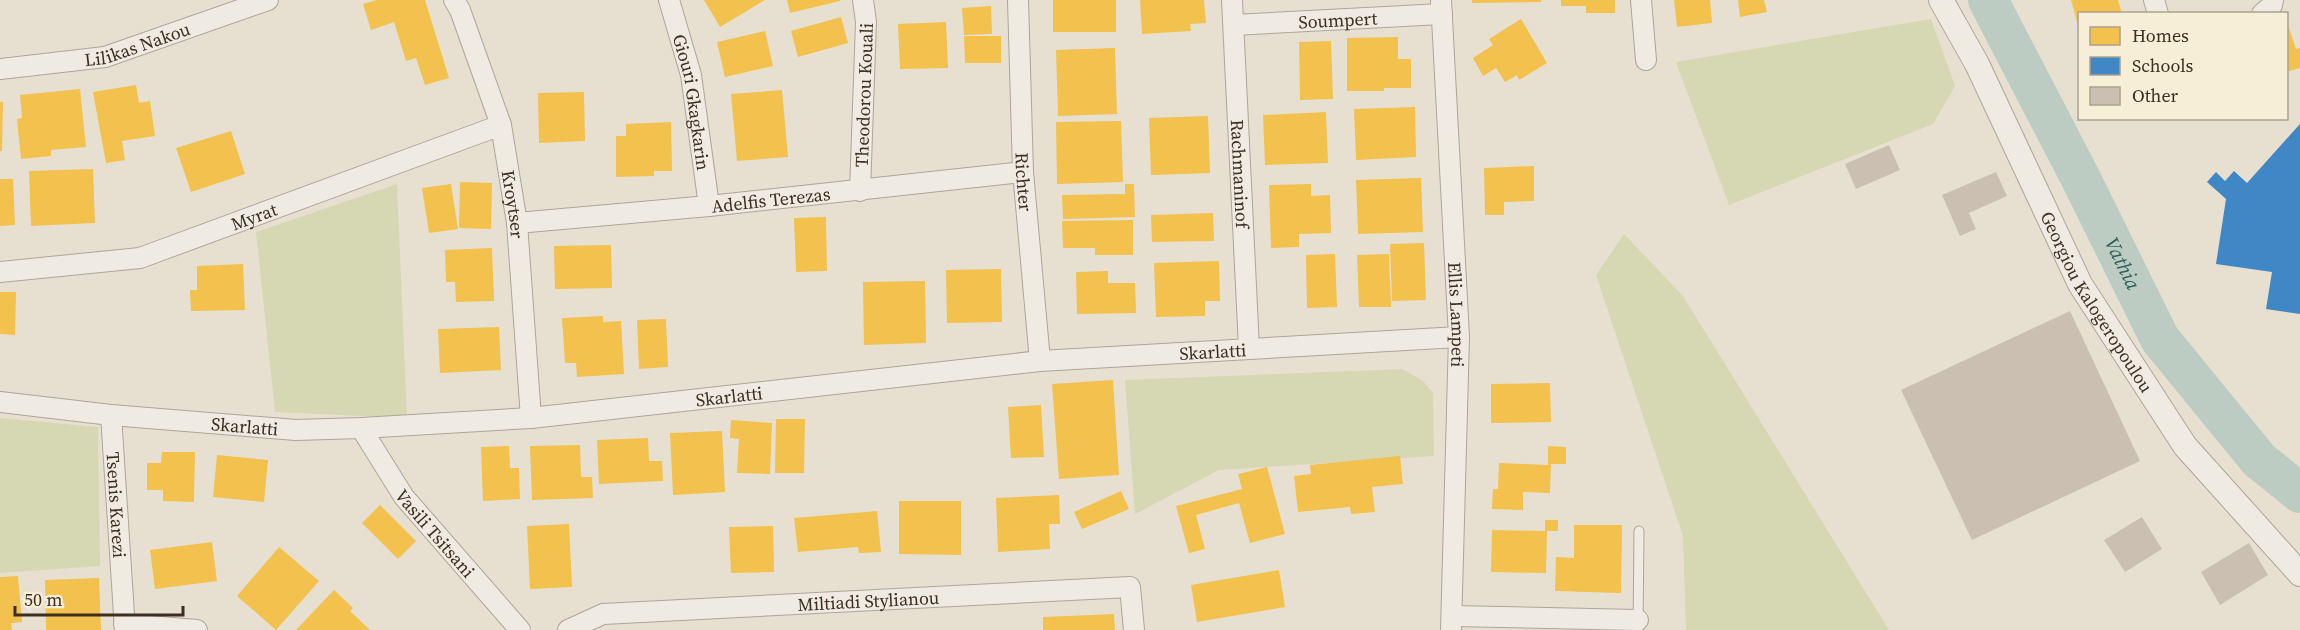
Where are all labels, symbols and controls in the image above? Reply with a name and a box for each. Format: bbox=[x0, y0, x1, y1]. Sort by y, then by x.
street label: Soumpert bbox=[1298, 5, 1378, 34]
legend bbox=[2078, 12, 2288, 120]
street label: Lilikas Nakou bbox=[83, 16, 193, 72]
street label: Theodorou Kouali bbox=[848, 22, 878, 168]
text: Homes bbox=[2132, 23, 2189, 48]
street label: Giouri Gkagkarin bbox=[667, 31, 716, 172]
text: Schools bbox=[2132, 53, 2194, 78]
text: Other bbox=[2132, 83, 2179, 108]
street label: Rachmaninof bbox=[1225, 119, 1256, 231]
street label: Richter bbox=[1010, 152, 1039, 213]
street label: Kroytser bbox=[496, 168, 531, 240]
street label: Adelfis Terezas bbox=[710, 180, 832, 218]
street label: Myrat bbox=[227, 196, 281, 236]
street label: Georgiou Kalogeropoulou bbox=[2035, 207, 2159, 397]
water label: Vathia bbox=[2098, 233, 2148, 295]
street label: Ellis Lampeti bbox=[1443, 261, 1472, 368]
street label: Skarlatti bbox=[1179, 337, 1247, 365]
street label: Skarlatti bbox=[694, 380, 764, 412]
street label: Skarlatti bbox=[210, 411, 279, 441]
street label: Tsenis Karezi bbox=[101, 451, 133, 559]
street label: Vasili Tsitsani bbox=[390, 484, 481, 583]
scale bar bbox=[15, 579, 183, 617]
street label: Miltiadi Stylianou bbox=[797, 584, 940, 617]
text: 50 m bbox=[24, 587, 62, 612]

